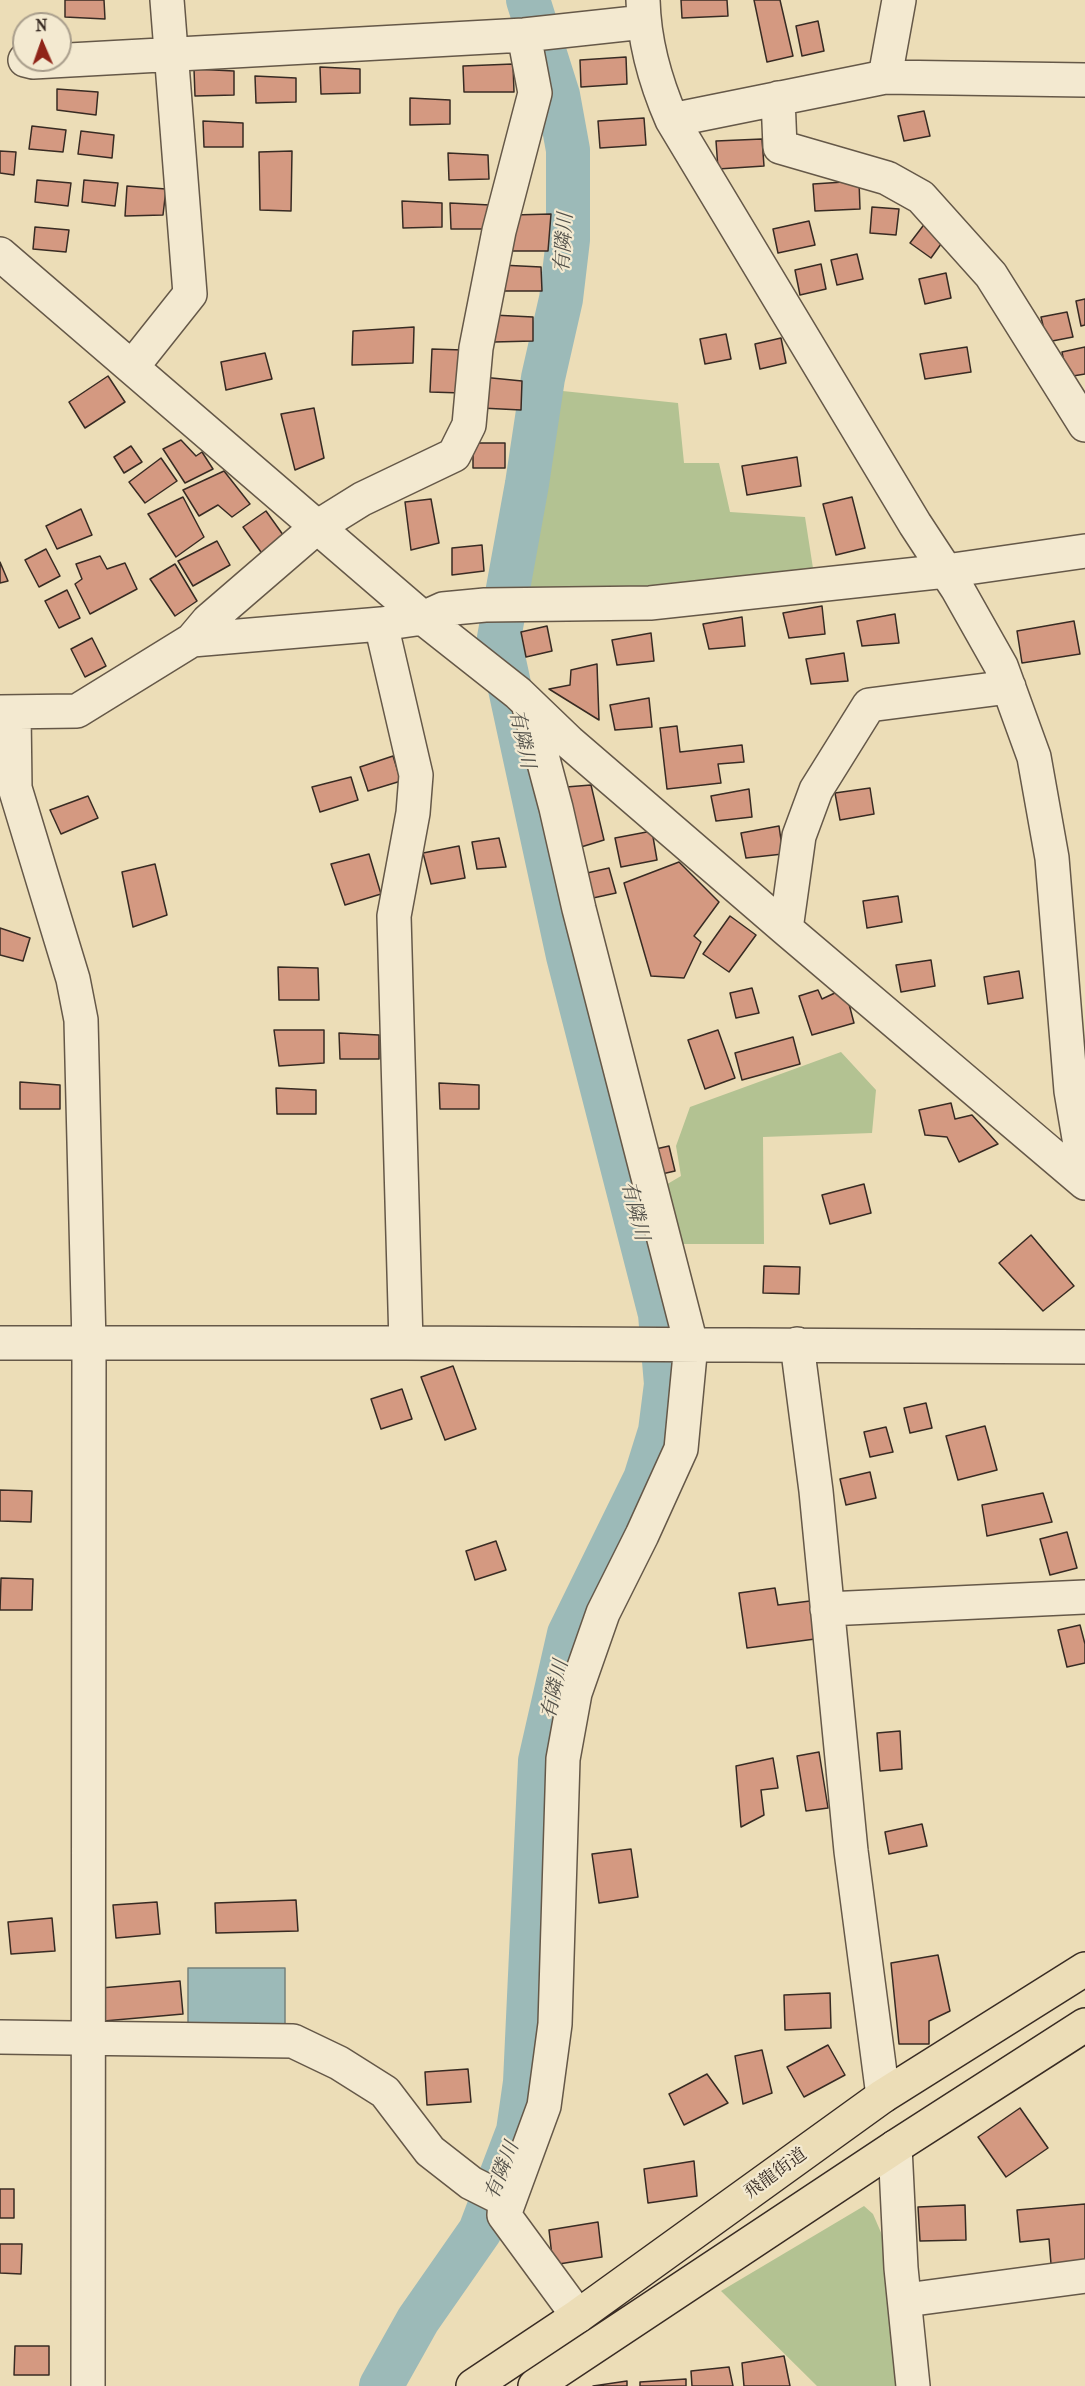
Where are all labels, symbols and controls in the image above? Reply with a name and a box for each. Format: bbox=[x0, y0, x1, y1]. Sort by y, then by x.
north arrow bbox=[12, 12, 72, 72]
text: N bbox=[35, 16, 48, 35]
water label: 有隣川 bbox=[551, 212, 579, 274]
water label: 有隣川 bbox=[503, 707, 539, 771]
water label: 有隣川 bbox=[615, 1179, 653, 1243]
water label: 有隣川 bbox=[538, 1658, 574, 1722]
water label: 有隣川 bbox=[481, 2139, 525, 2203]
street label: 飛龍街道 bbox=[741, 2144, 811, 2204]

